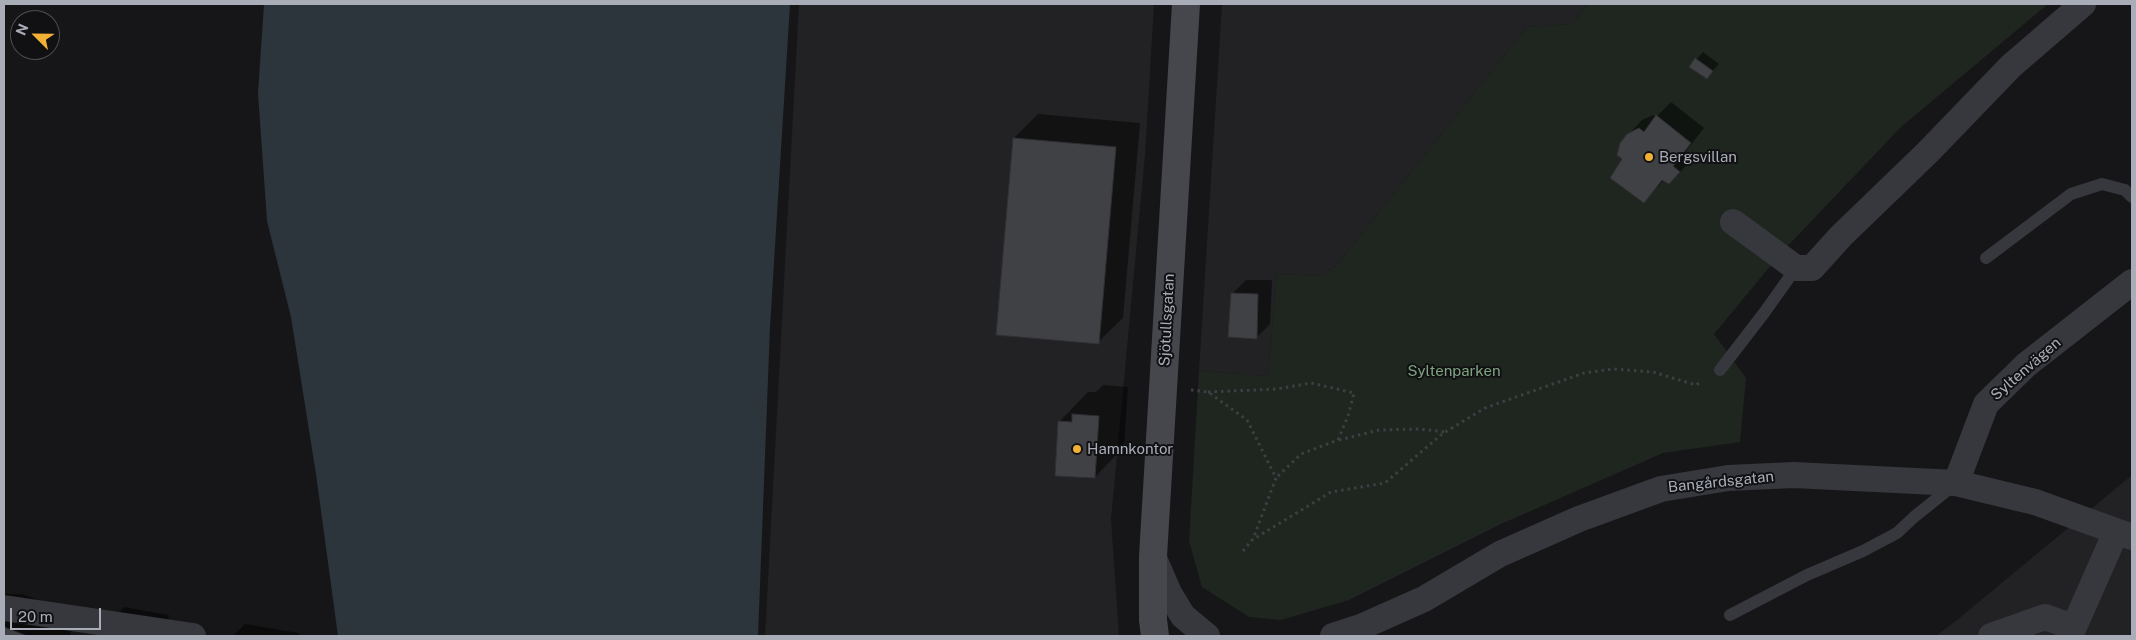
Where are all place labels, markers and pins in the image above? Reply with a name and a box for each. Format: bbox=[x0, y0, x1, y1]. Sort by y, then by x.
place label: Bergsvillan bbox=[1659, 148, 1737, 166]
marker: Bergsvillan bbox=[1643, 151, 1655, 163]
place label: Hamnkontor bbox=[1087, 440, 1173, 458]
marker: Hamnkontor bbox=[1071, 443, 1083, 455]

